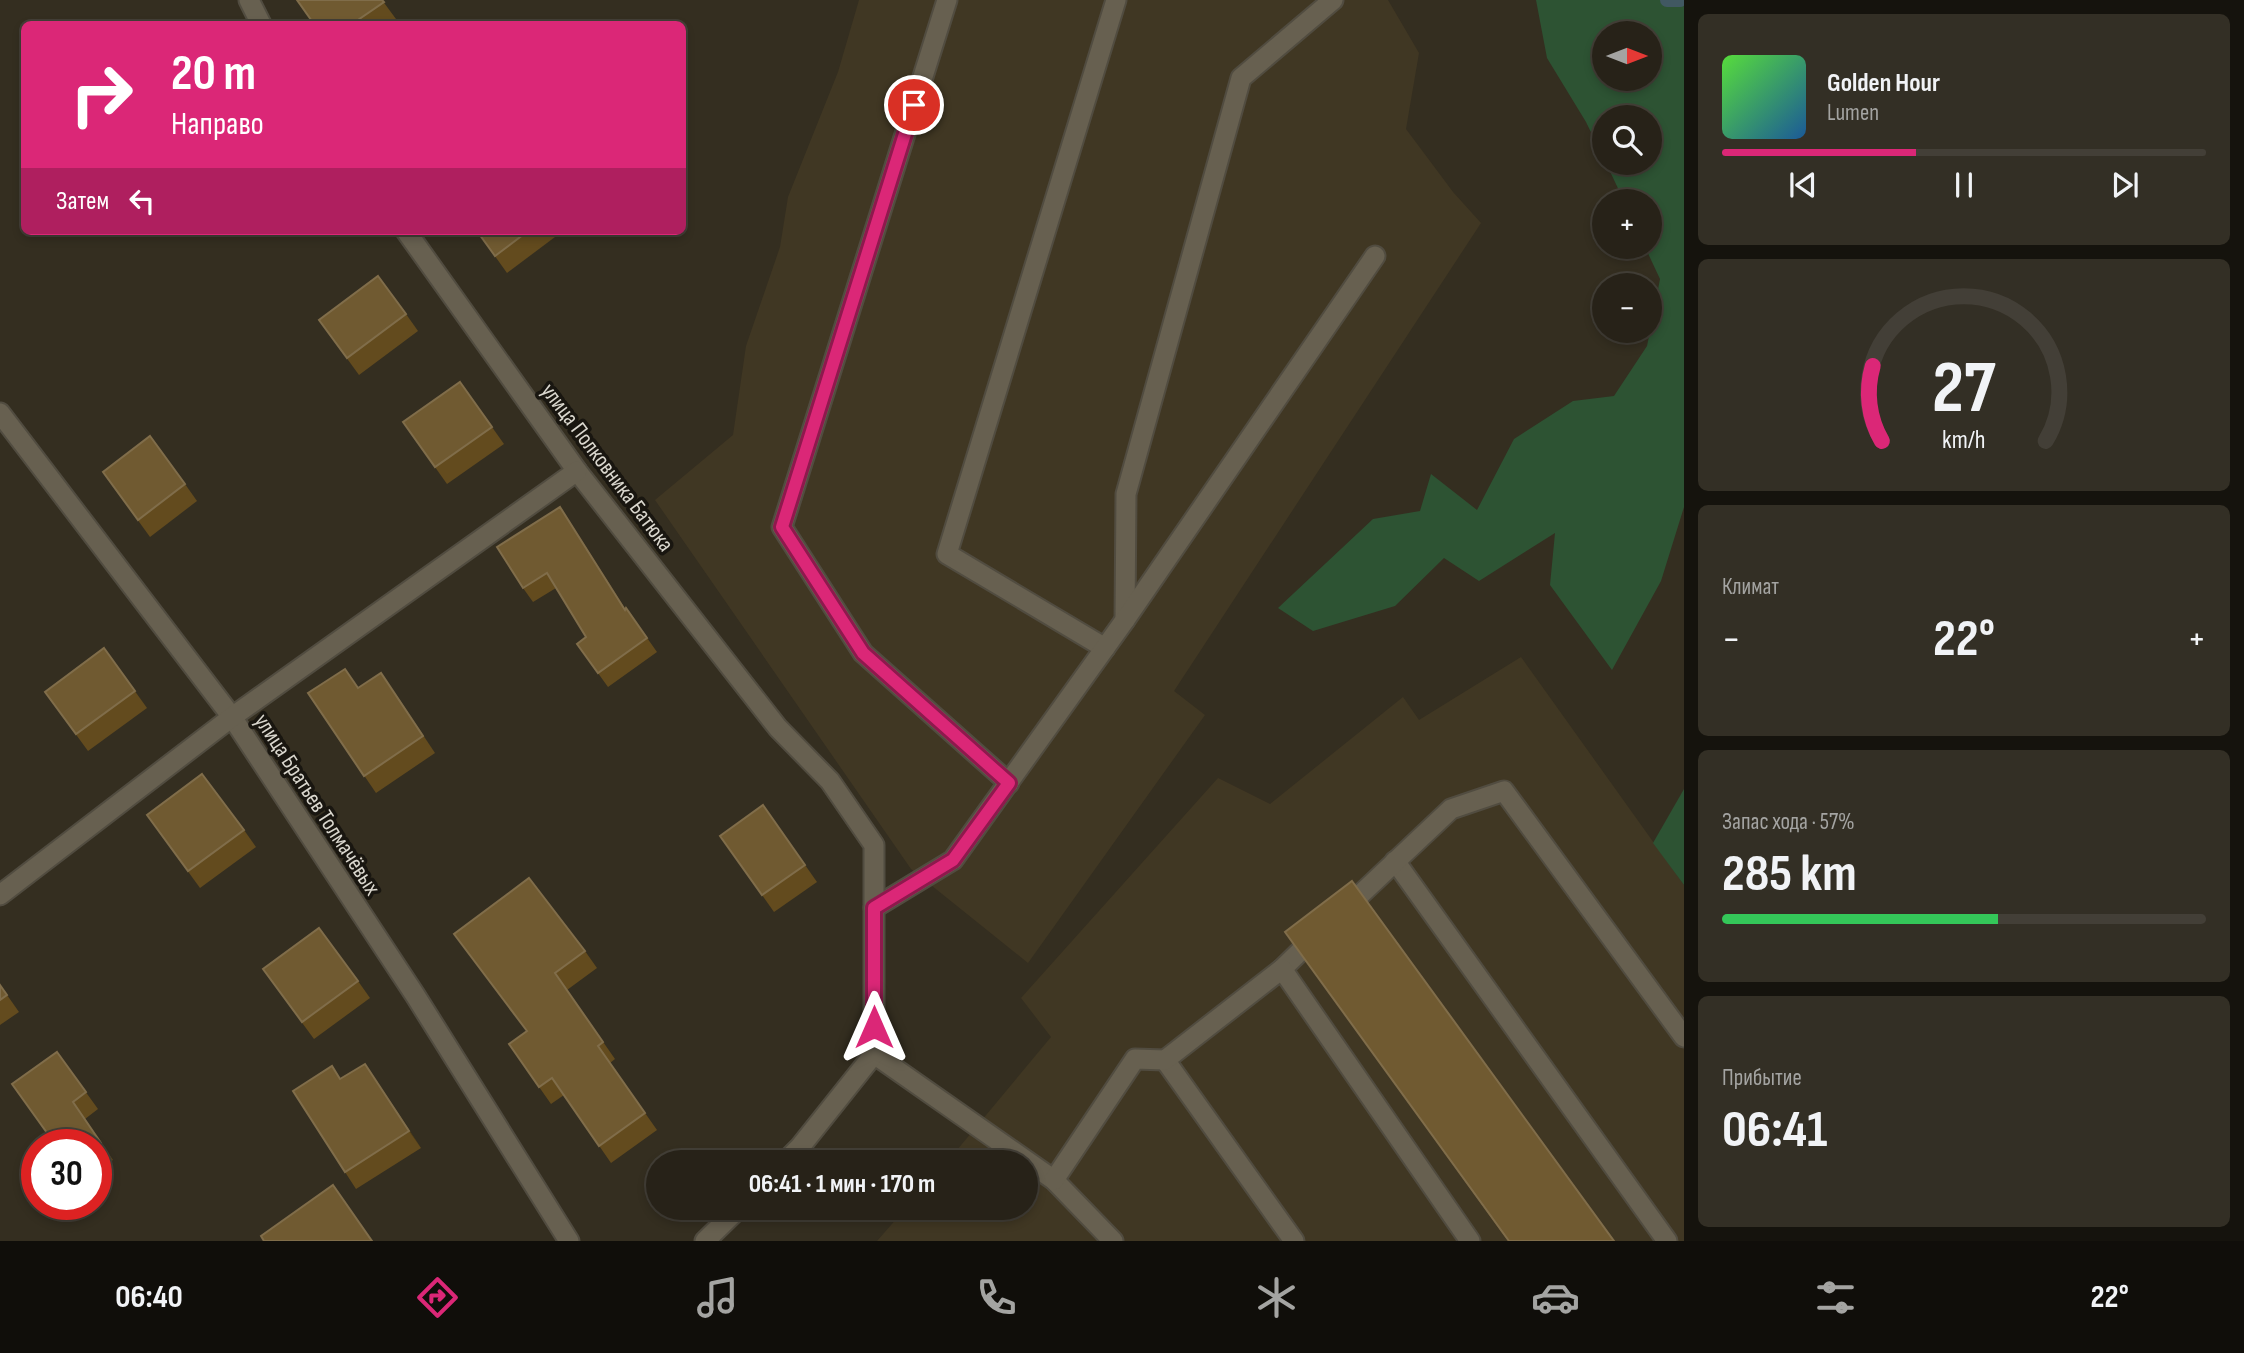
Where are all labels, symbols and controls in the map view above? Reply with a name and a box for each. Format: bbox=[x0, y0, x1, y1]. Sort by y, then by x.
north arrow bbox=[1592, 21, 1662, 91]
map controls bbox=[1592, 21, 1662, 343]
text: 20 m bbox=[171, 45, 256, 104]
icon: right bbox=[56, 49, 147, 140]
text: Golden Hour bbox=[1827, 68, 1940, 99]
pin bbox=[884, 75, 944, 135]
icon: arrive bbox=[895, 86, 933, 124]
text: Lumen bbox=[1827, 99, 1879, 127]
text: Направо bbox=[171, 105, 264, 144]
button: search bbox=[1592, 105, 1662, 175]
icon: previous bbox=[1784, 166, 1822, 204]
icon: pause bbox=[1945, 166, 1983, 204]
icon: next bbox=[2106, 166, 2144, 204]
icon: left bbox=[123, 182, 161, 220]
text: Затем bbox=[56, 186, 109, 217]
button: + bbox=[1592, 189, 1662, 259]
button: − bbox=[1592, 273, 1662, 343]
text: 27 bbox=[1932, 346, 1996, 434]
street label: улица Полковника Батюка bbox=[535, 378, 680, 557]
text: km/h bbox=[1942, 425, 1986, 456]
text: Климат bbox=[1722, 573, 1779, 601]
text: 22° bbox=[1933, 608, 1995, 671]
text: − bbox=[1722, 617, 1741, 662]
text: + bbox=[2187, 617, 2206, 662]
street label: улица Братьев Толмачёвых bbox=[248, 708, 387, 901]
text: Запас хода · 57% bbox=[1722, 808, 1855, 836]
text: 285 km bbox=[1722, 843, 1857, 906]
position arrow bbox=[837, 990, 911, 1064]
text: Прибытие bbox=[1722, 1064, 1802, 1092]
text: 06:41 bbox=[1722, 1099, 1827, 1162]
speed limit sign: 30 bbox=[21, 1129, 112, 1220]
text: 06:41 · 1 мин · 170 m bbox=[749, 1169, 935, 1200]
icon: directions bbox=[413, 1273, 462, 1322]
icon: music bbox=[693, 1273, 742, 1322]
icon: phone bbox=[972, 1273, 1021, 1322]
icon: climate bbox=[1252, 1273, 1301, 1322]
icon: car bbox=[1531, 1273, 1580, 1322]
icon: filters bbox=[1811, 1273, 1860, 1322]
text: 06:40 bbox=[115, 1278, 183, 1317]
text: 22° bbox=[2091, 1278, 2129, 1317]

